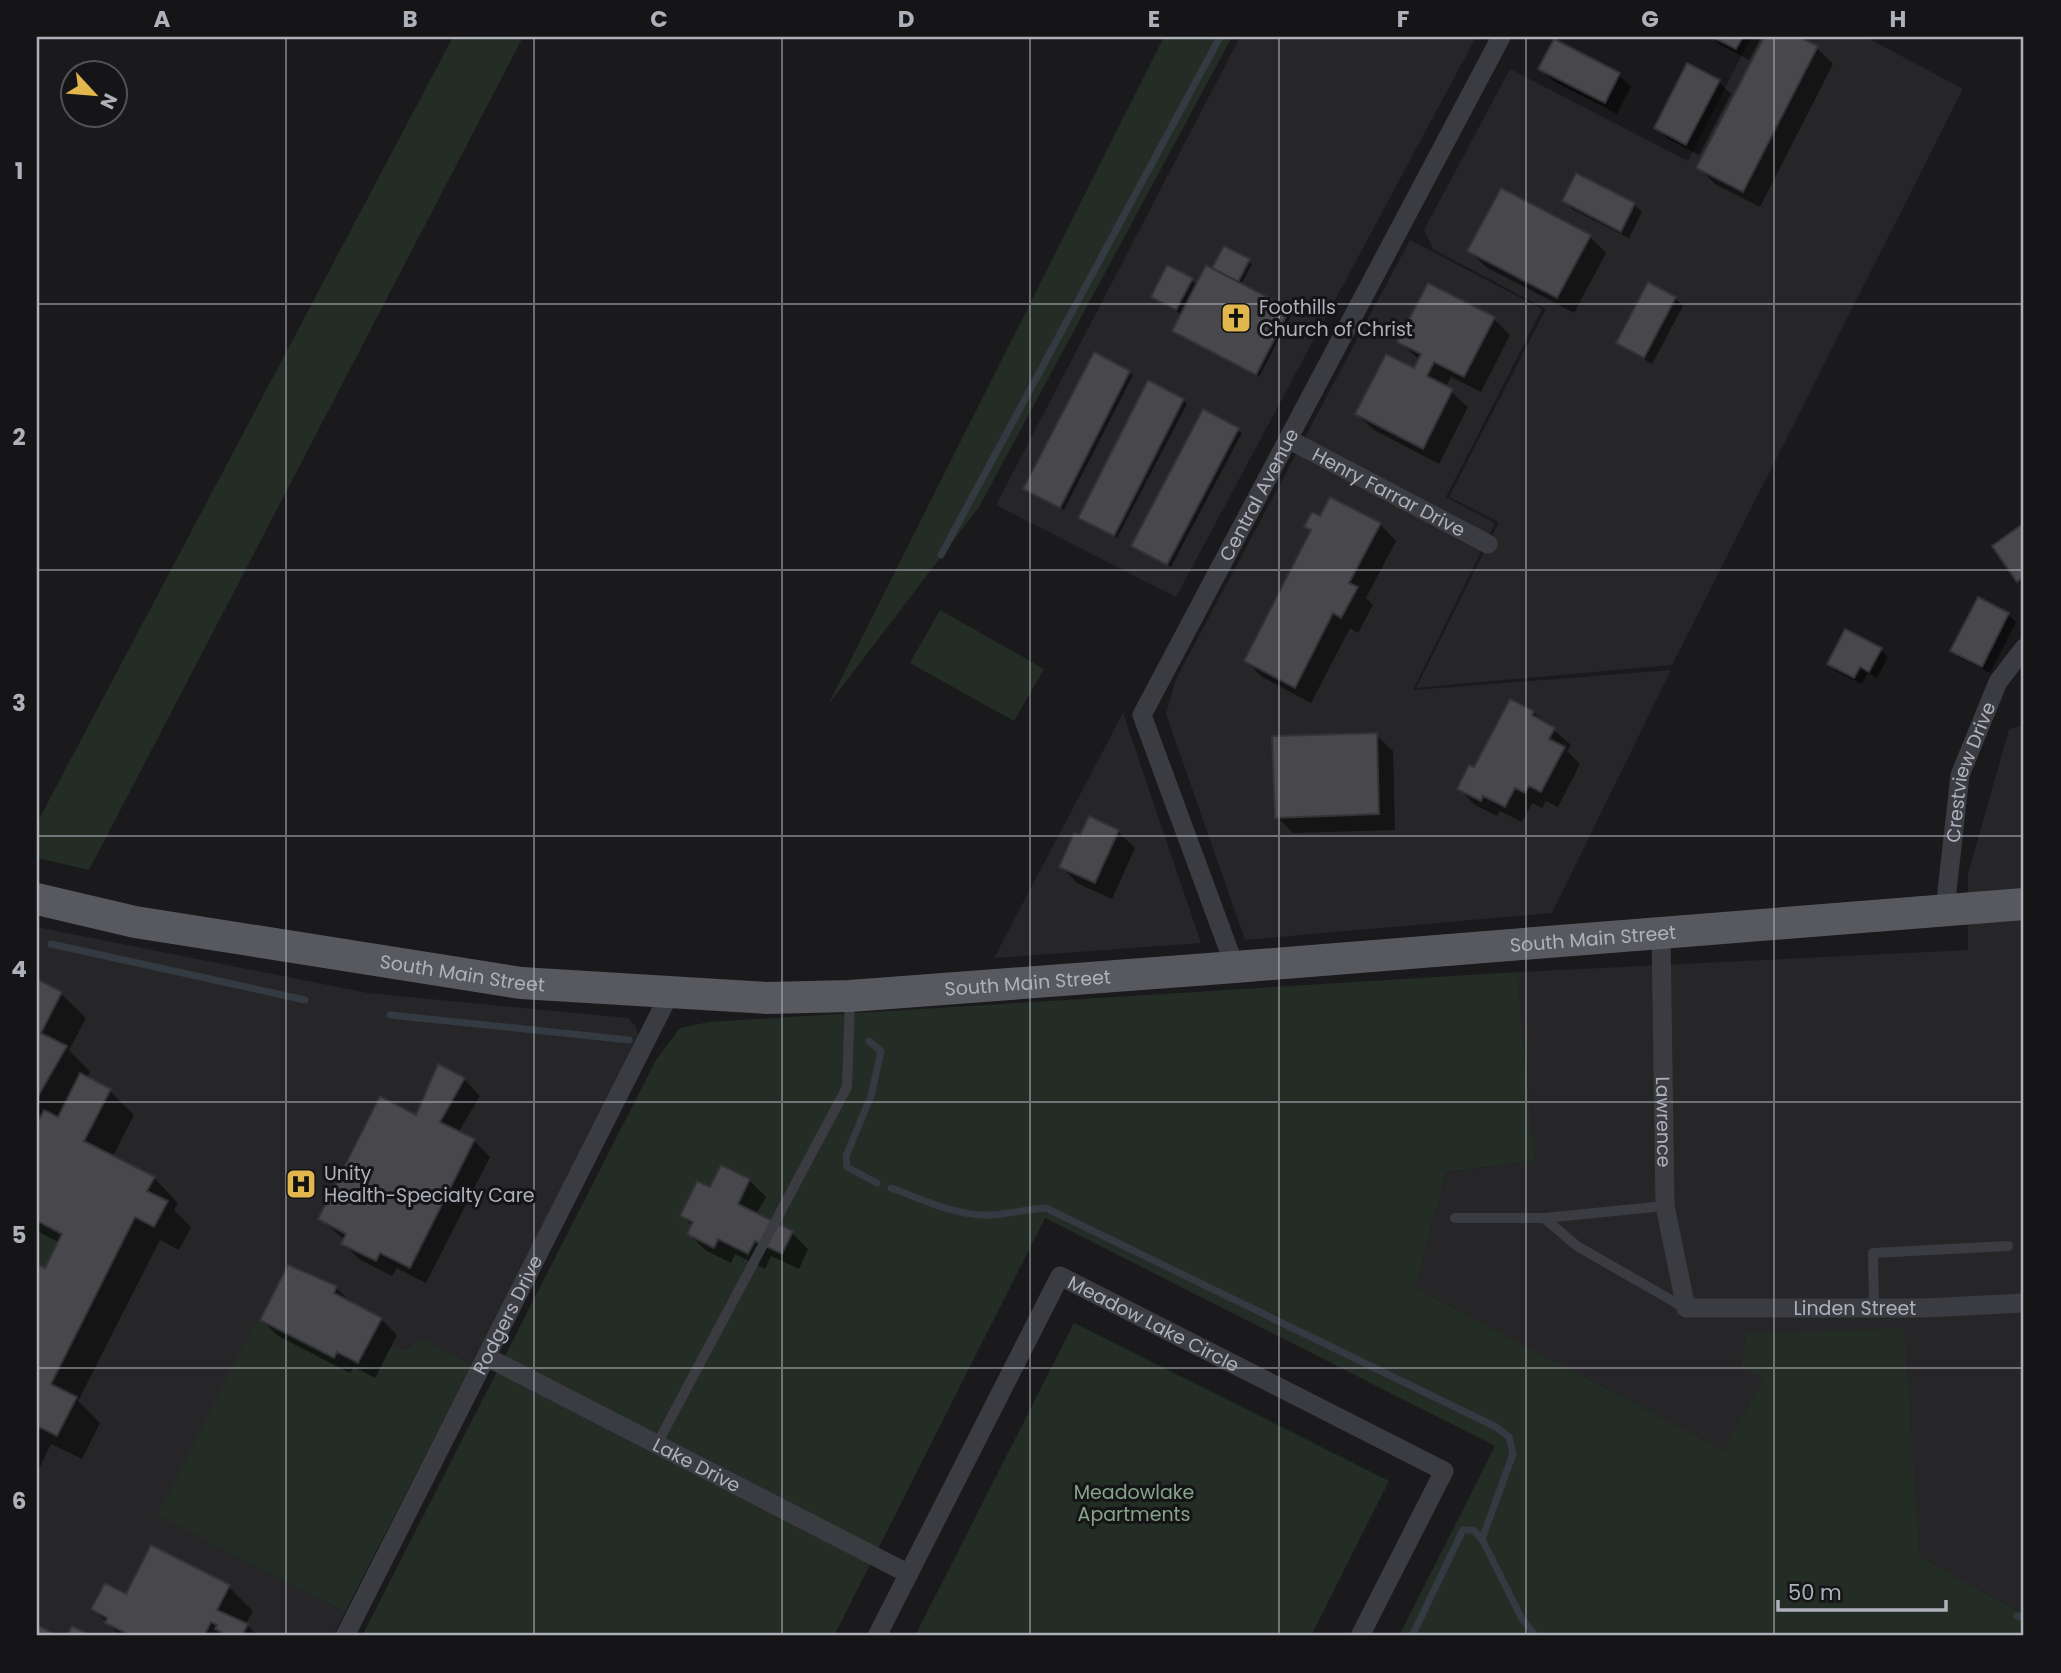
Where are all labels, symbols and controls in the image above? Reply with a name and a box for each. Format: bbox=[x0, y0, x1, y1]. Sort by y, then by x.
text: A bbox=[154, 3, 171, 35]
text: B bbox=[402, 3, 418, 35]
text: C bbox=[650, 3, 668, 35]
text: D bbox=[898, 3, 914, 35]
text: E bbox=[1148, 3, 1160, 35]
text: F bbox=[1397, 3, 1409, 35]
text: G bbox=[1641, 3, 1659, 35]
text: H bbox=[1890, 3, 1906, 35]
north arrow bbox=[60, 60, 130, 130]
text: N bbox=[94, 89, 124, 114]
text: 1 bbox=[15, 155, 23, 187]
place label: Foothills Church of Christ bbox=[1259, 294, 1413, 343]
church icon: Foothills Church of Christ bbox=[1219, 301, 1253, 335]
text: 2 bbox=[12, 421, 26, 453]
street label: Central Avenue bbox=[1212, 423, 1305, 566]
street label: Henry Farrar Drive bbox=[1308, 441, 1470, 543]
text: 3 bbox=[12, 687, 26, 719]
street label: Crestview Drive bbox=[1939, 698, 2002, 844]
street label: South Main Street bbox=[1509, 918, 1677, 959]
street label: South Main Street bbox=[378, 947, 546, 998]
text: 4 bbox=[11, 953, 27, 985]
street label: South Main Street bbox=[944, 963, 1112, 1002]
street label: Lawrence bbox=[1650, 1076, 1678, 1168]
place label: Unity Health-Specialty Care bbox=[324, 1160, 535, 1209]
hospital icon: Unity Health-Specialty Care bbox=[284, 1167, 318, 1201]
text: 5 bbox=[12, 1219, 26, 1251]
street label: Rodgers Drive bbox=[466, 1250, 549, 1379]
street label: Meadow Lake Circle bbox=[1063, 1269, 1244, 1378]
street label: Linden Street bbox=[1794, 1295, 1916, 1322]
street label: Lake Drive bbox=[648, 1431, 745, 1499]
park label: Meadowlake Apartments bbox=[1074, 1479, 1194, 1528]
text: 6 bbox=[12, 1485, 26, 1517]
scale bar bbox=[1778, 1568, 1946, 1612]
text: 50 m bbox=[1788, 1578, 1842, 1607]

